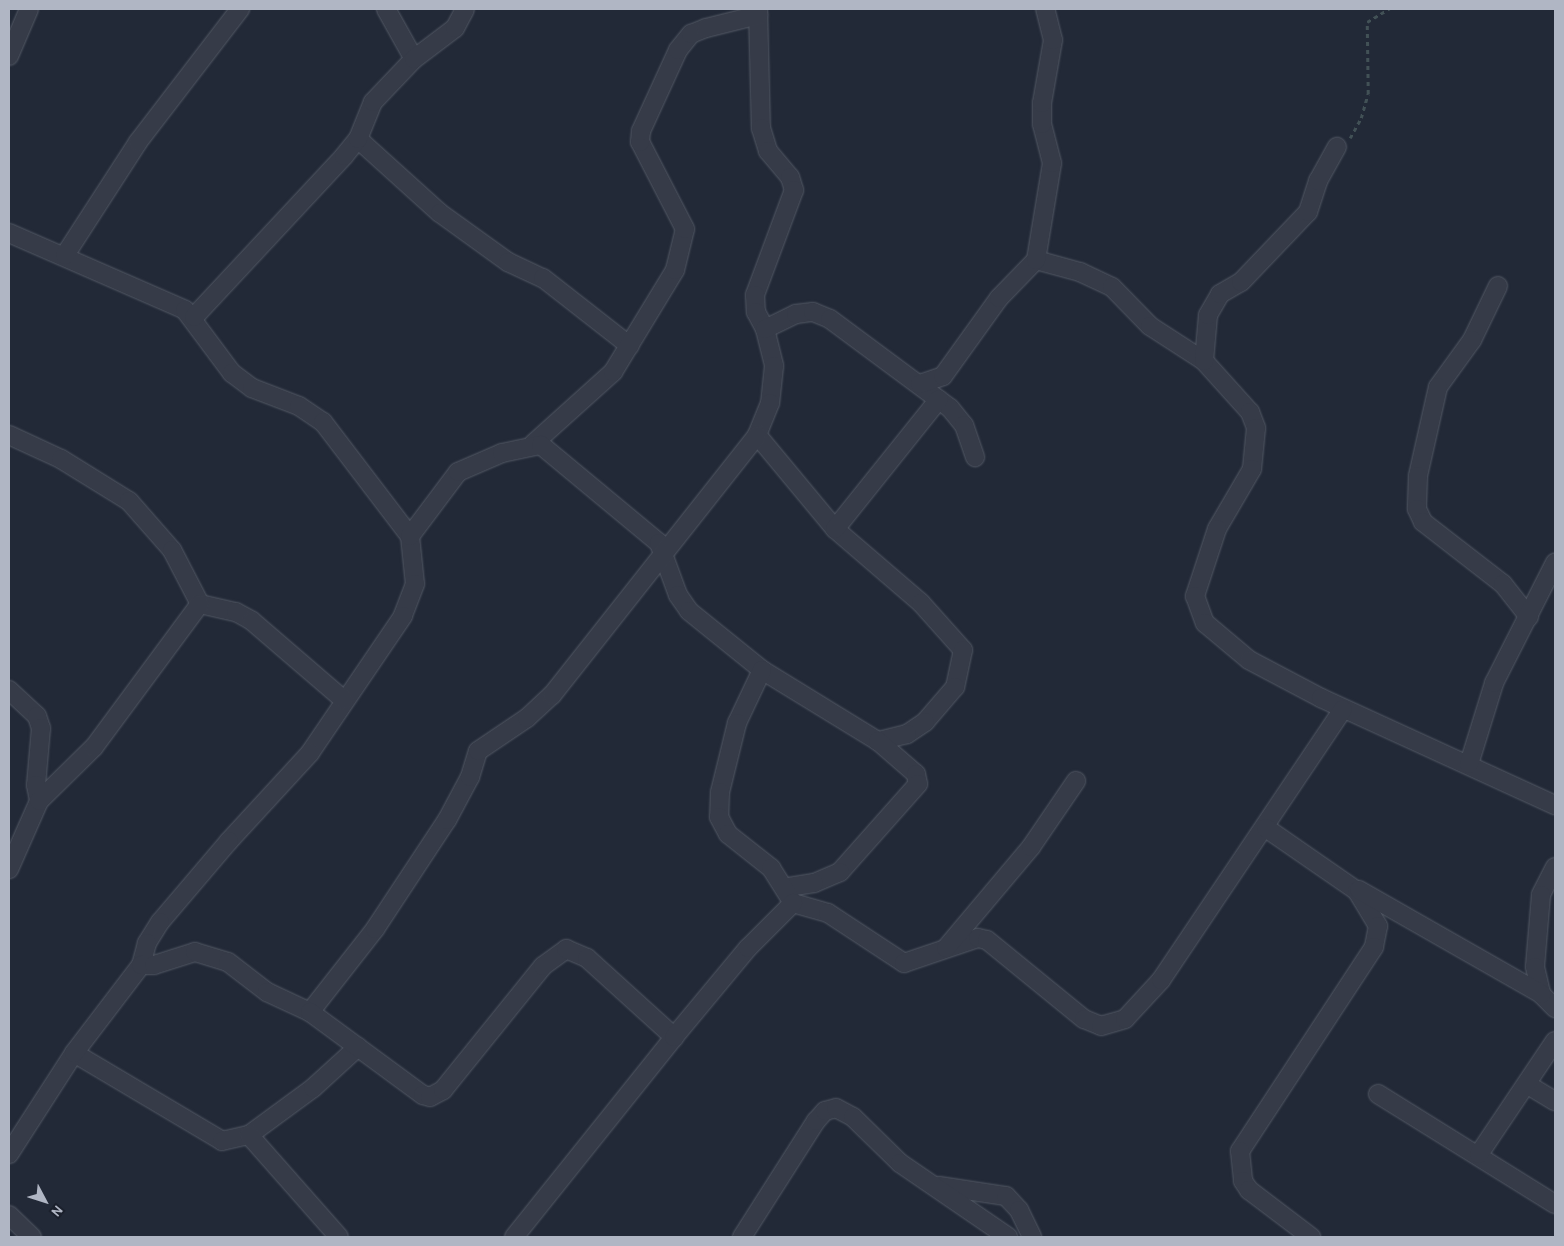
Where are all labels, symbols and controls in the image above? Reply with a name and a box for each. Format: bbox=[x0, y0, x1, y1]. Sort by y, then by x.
north arrow bbox=[20, 1176, 70, 1226]
text: N bbox=[47, 1202, 67, 1220]

